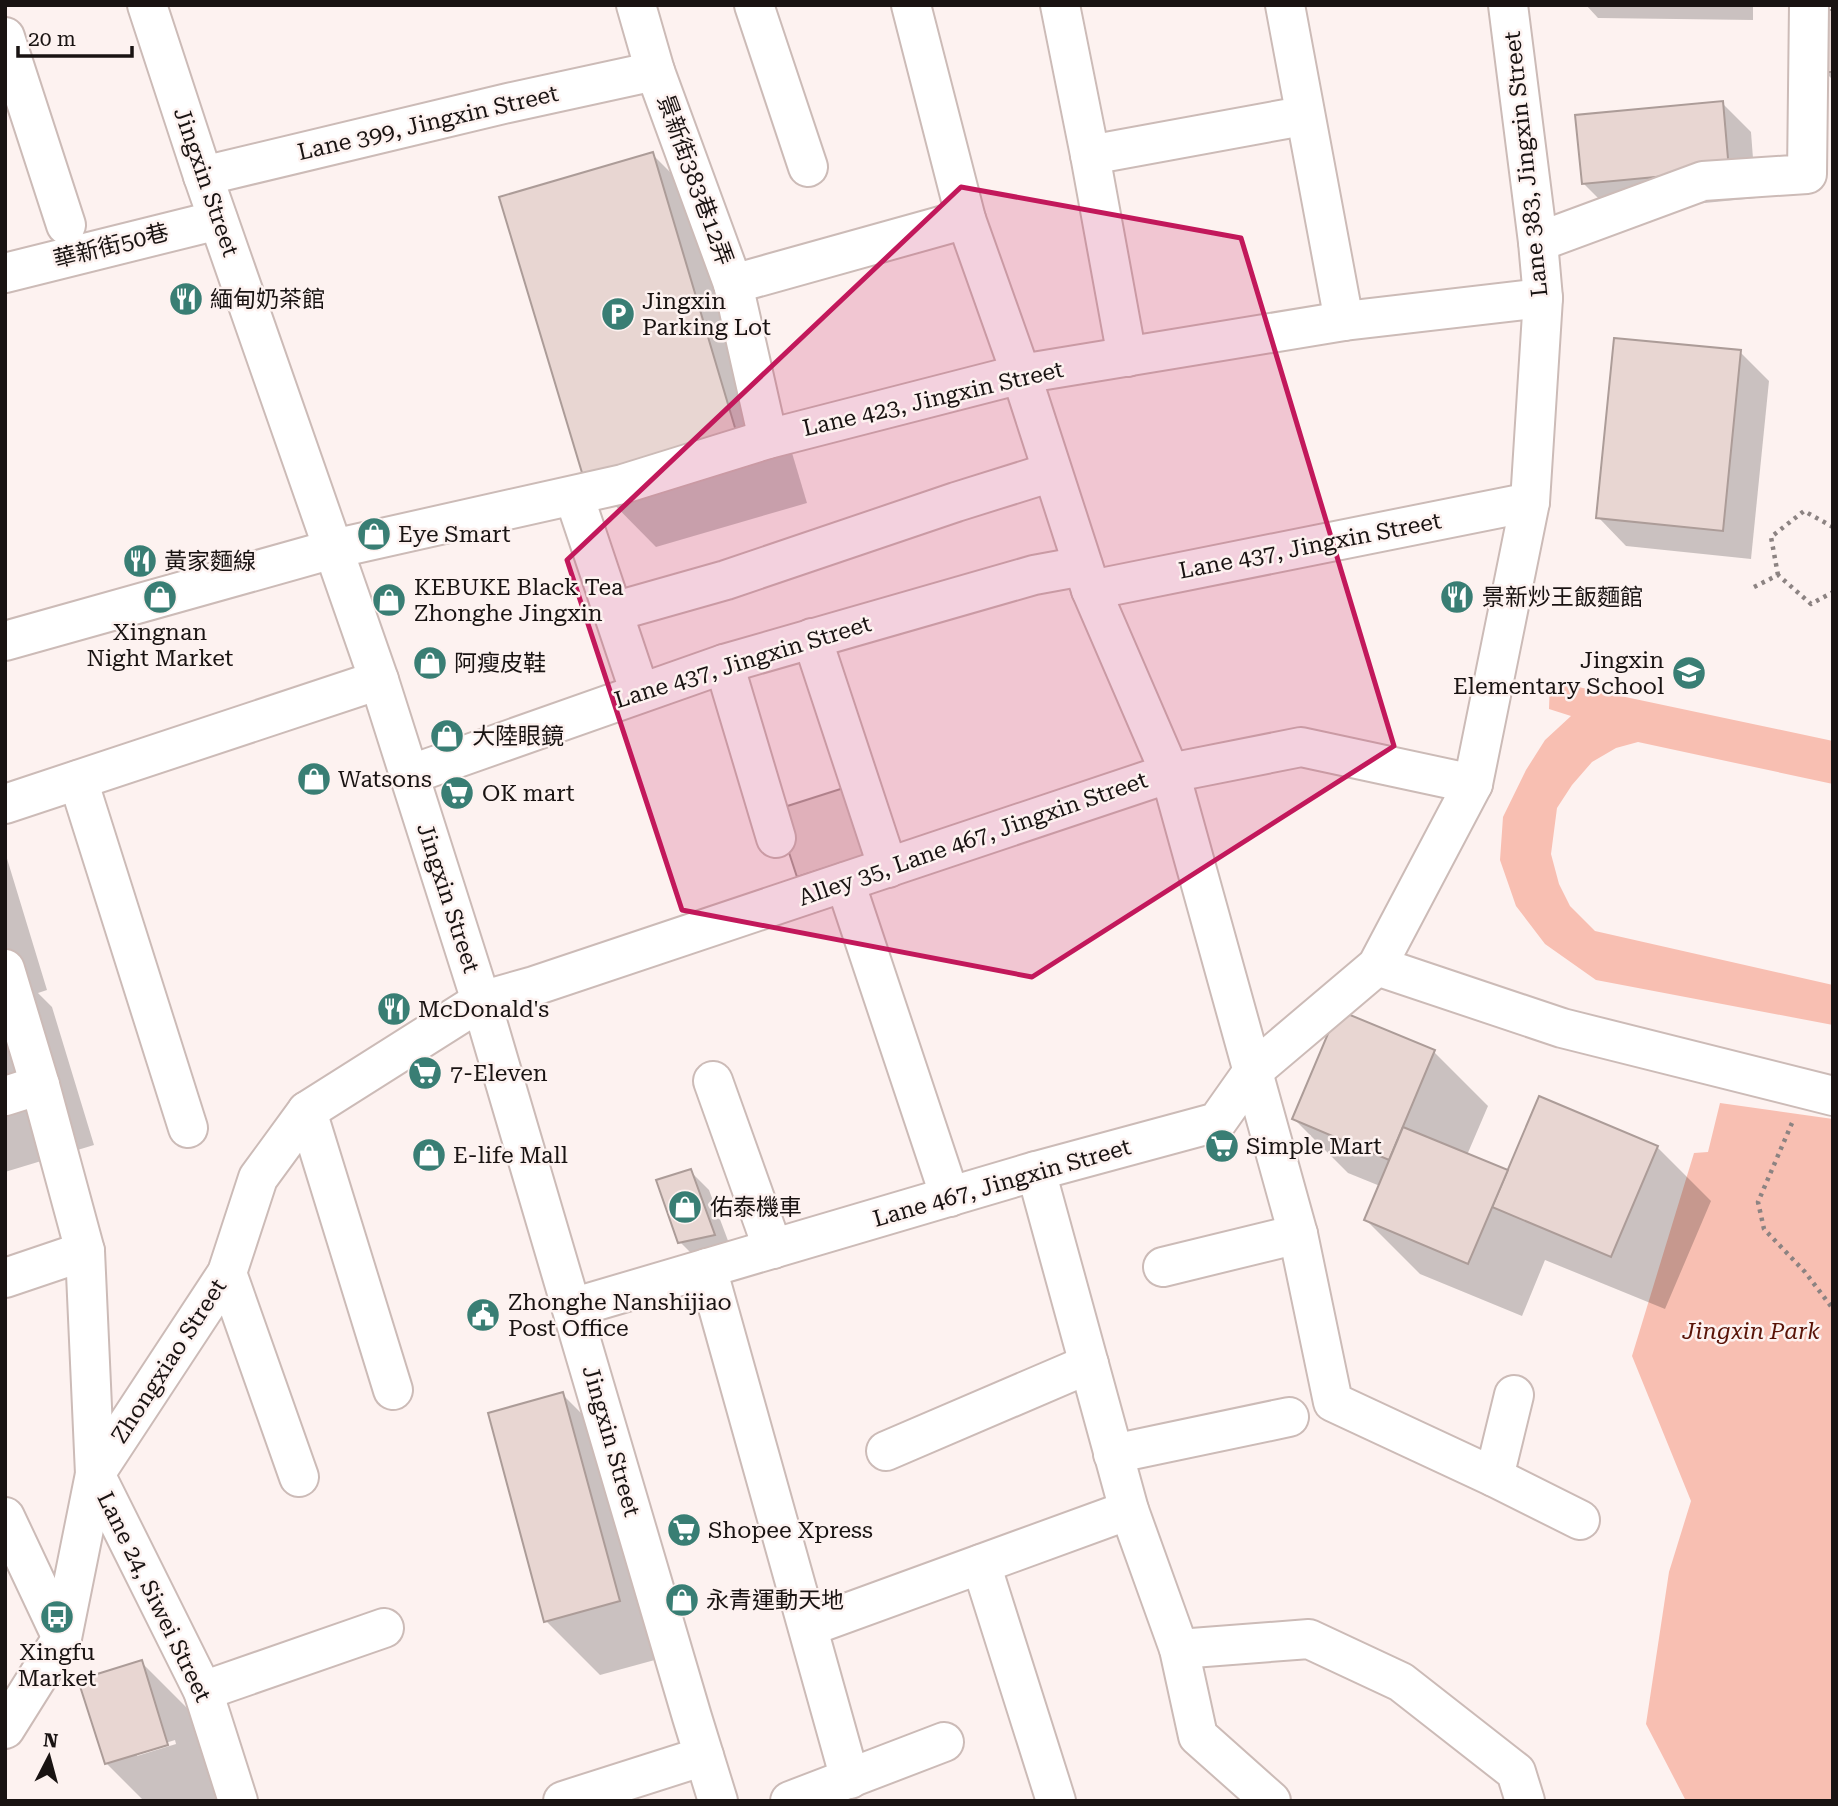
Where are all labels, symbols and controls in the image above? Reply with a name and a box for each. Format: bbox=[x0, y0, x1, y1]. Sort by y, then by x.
scale bar bbox=[18, 14, 131, 58]
text: 20 m bbox=[28, 27, 76, 51]
street label: Lane 383, Jingxin Street bbox=[1499, 29, 1553, 298]
street label: Lane 399, Jingxin Street bbox=[295, 80, 561, 166]
street label: 景新街383巷12弄 bbox=[652, 91, 738, 269]
street label: Jingxin Street bbox=[168, 104, 244, 260]
street label: 華新街50巷 bbox=[51, 219, 171, 273]
restaurant icon: 緬甸奶茶館 bbox=[167, 280, 205, 318]
place label: 緬甸奶茶館 bbox=[210, 286, 325, 313]
place label: Jingxin Parking Lot bbox=[642, 288, 771, 341]
parking icon: Jingxin Parking Lot bbox=[599, 295, 637, 333]
street label: Lane 423, Jingxin Street bbox=[800, 356, 1066, 442]
street label: Lane 437, Jingxin Street bbox=[1176, 507, 1444, 585]
shop icon: Eye Smart bbox=[355, 515, 393, 553]
place label: Eye Smart bbox=[398, 521, 511, 548]
restaurant icon: 黃家麵線 bbox=[121, 542, 159, 580]
place label: 黃家麵線 bbox=[164, 548, 256, 575]
place label: KEBUKE Black Tea Zhonghe Jingxin bbox=[414, 574, 624, 627]
shop icon: Xingnan Night Market bbox=[141, 578, 179, 616]
restaurant icon: 景新炒王飯麵館 bbox=[1438, 578, 1476, 616]
shop icon: KEBUKE Black Tea Zhonghe Jingxin bbox=[370, 581, 408, 619]
place label: 景新炒王飯麵館 bbox=[1482, 584, 1643, 611]
street label: Lane 437, Jingxin Street bbox=[611, 610, 875, 714]
place label: Xingnan Night Market bbox=[87, 619, 234, 672]
shop icon: 阿瘦皮鞋 bbox=[411, 644, 449, 682]
place label: Jingxin Elementary School bbox=[1453, 647, 1664, 700]
place label: 阿瘦皮鞋 bbox=[454, 650, 546, 677]
school or university icon: Jingxin Elementary School bbox=[1670, 654, 1708, 692]
shop icon: 大陸眼鏡 bbox=[428, 717, 466, 755]
place label: 大陸眼鏡 bbox=[472, 723, 564, 750]
shop icon: Watsons bbox=[295, 760, 333, 798]
place label: Watsons bbox=[338, 766, 432, 793]
street label: Alley 35, Lane 467, Jingxin Street bbox=[795, 766, 1151, 912]
supermarket icon: OK mart bbox=[438, 774, 476, 812]
place label: OK mart bbox=[482, 780, 575, 807]
street label: Jingxin Street bbox=[411, 820, 485, 977]
restaurant icon: McDonald's bbox=[375, 990, 413, 1028]
place label: McDonald's bbox=[418, 996, 549, 1023]
supermarket icon: 7-Eleven bbox=[406, 1054, 444, 1092]
place label: 7-Eleven bbox=[450, 1060, 548, 1087]
supermarket icon: Simple Mart bbox=[1203, 1127, 1241, 1165]
street label: Lane 467, Jingxin Street bbox=[870, 1133, 1134, 1233]
place label: Simple Mart bbox=[1246, 1133, 1382, 1160]
shop icon: E-life Mall bbox=[410, 1136, 448, 1174]
place label: E-life Mall bbox=[453, 1142, 568, 1169]
shop icon: 佑泰機車 bbox=[666, 1188, 704, 1226]
place label: 佑泰機車 bbox=[710, 1194, 802, 1221]
street label: Zhongxiao Street bbox=[106, 1273, 232, 1448]
place label: Zhonghe Nanshijiao Post Office bbox=[508, 1289, 732, 1342]
public building icon: Zhonghe Nanshijiao Post Office bbox=[464, 1296, 502, 1334]
park label: Jingxin Park bbox=[1681, 1318, 1820, 1345]
street label: Jingxin Street bbox=[577, 1362, 646, 1520]
street label: Lane 24, Siwei Street bbox=[91, 1488, 217, 1707]
supermarket icon: Shopee Xpress bbox=[665, 1511, 703, 1549]
place label: Shopee Xpress bbox=[708, 1517, 873, 1544]
shop icon: 永青運動天地 bbox=[663, 1581, 701, 1619]
place label: 永青運動天地 bbox=[706, 1587, 844, 1614]
bus stop icon: Xingfu Market bbox=[38, 1598, 76, 1636]
place label: Xingfu Market bbox=[18, 1639, 97, 1692]
north arrow bbox=[14, 1722, 84, 1792]
text: N bbox=[42, 1728, 60, 1753]

